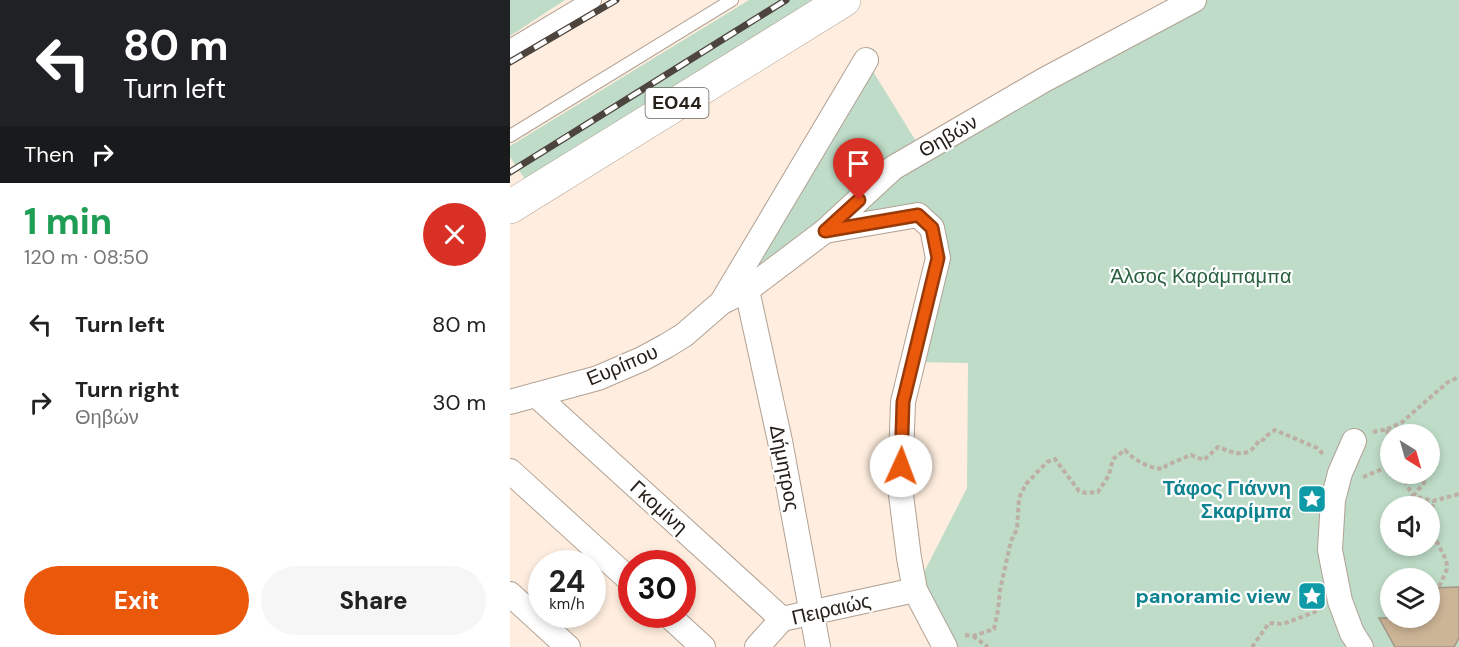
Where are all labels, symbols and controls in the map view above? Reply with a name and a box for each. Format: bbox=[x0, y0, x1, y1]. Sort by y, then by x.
text: 80 m bbox=[123, 18, 229, 73]
icon: left bbox=[24, 24, 102, 102]
text: Turn left bbox=[123, 71, 226, 106]
road number: ΕΟ44 bbox=[646, 88, 708, 118]
street label: Θηβών bbox=[914, 109, 982, 163]
icon: right bbox=[86, 138, 119, 171]
pin bbox=[833, 138, 884, 200]
text: Then bbox=[24, 140, 74, 169]
icon: arrive bbox=[842, 147, 875, 180]
text: 1 min bbox=[24, 198, 112, 245]
button: close bbox=[423, 203, 486, 266]
text: 120 m · 08:50 bbox=[24, 244, 149, 270]
park label: Άλσος Καράμπαμπα bbox=[1110, 263, 1292, 289]
icon: left bbox=[24, 308, 57, 341]
text: Turn left bbox=[75, 310, 165, 339]
text: 80 m bbox=[432, 310, 486, 339]
street label: Ευρίπου bbox=[582, 338, 662, 392]
text: Turn right bbox=[75, 375, 180, 404]
icon: right bbox=[24, 386, 57, 419]
text: 30 m bbox=[432, 388, 486, 417]
text: Θηβών bbox=[75, 404, 139, 430]
street label: Δήμητρος bbox=[764, 423, 806, 514]
north arrow bbox=[1380, 424, 1440, 484]
map controls bbox=[1380, 424, 1440, 628]
position arrow bbox=[869, 434, 933, 498]
street label: Γκομίνη bbox=[625, 474, 693, 540]
place label: Τάφος Γιάννη Σκαρίμπα bbox=[1163, 475, 1292, 524]
place icon: Τάφος Γιάννη Σκαρίμπα bbox=[1296, 483, 1328, 515]
button: sound bbox=[1380, 496, 1440, 556]
speed limit sign: 30 bbox=[618, 550, 696, 628]
text: 24 bbox=[549, 562, 585, 601]
button: Exit bbox=[24, 566, 249, 635]
button: Share bbox=[261, 566, 486, 635]
button: layers bbox=[1380, 568, 1440, 628]
place icon: panoramic view bbox=[1296, 580, 1328, 612]
place label: panoramic view bbox=[1136, 583, 1292, 609]
street label: Πειραιώς bbox=[789, 587, 873, 631]
text: km/h bbox=[549, 594, 585, 614]

